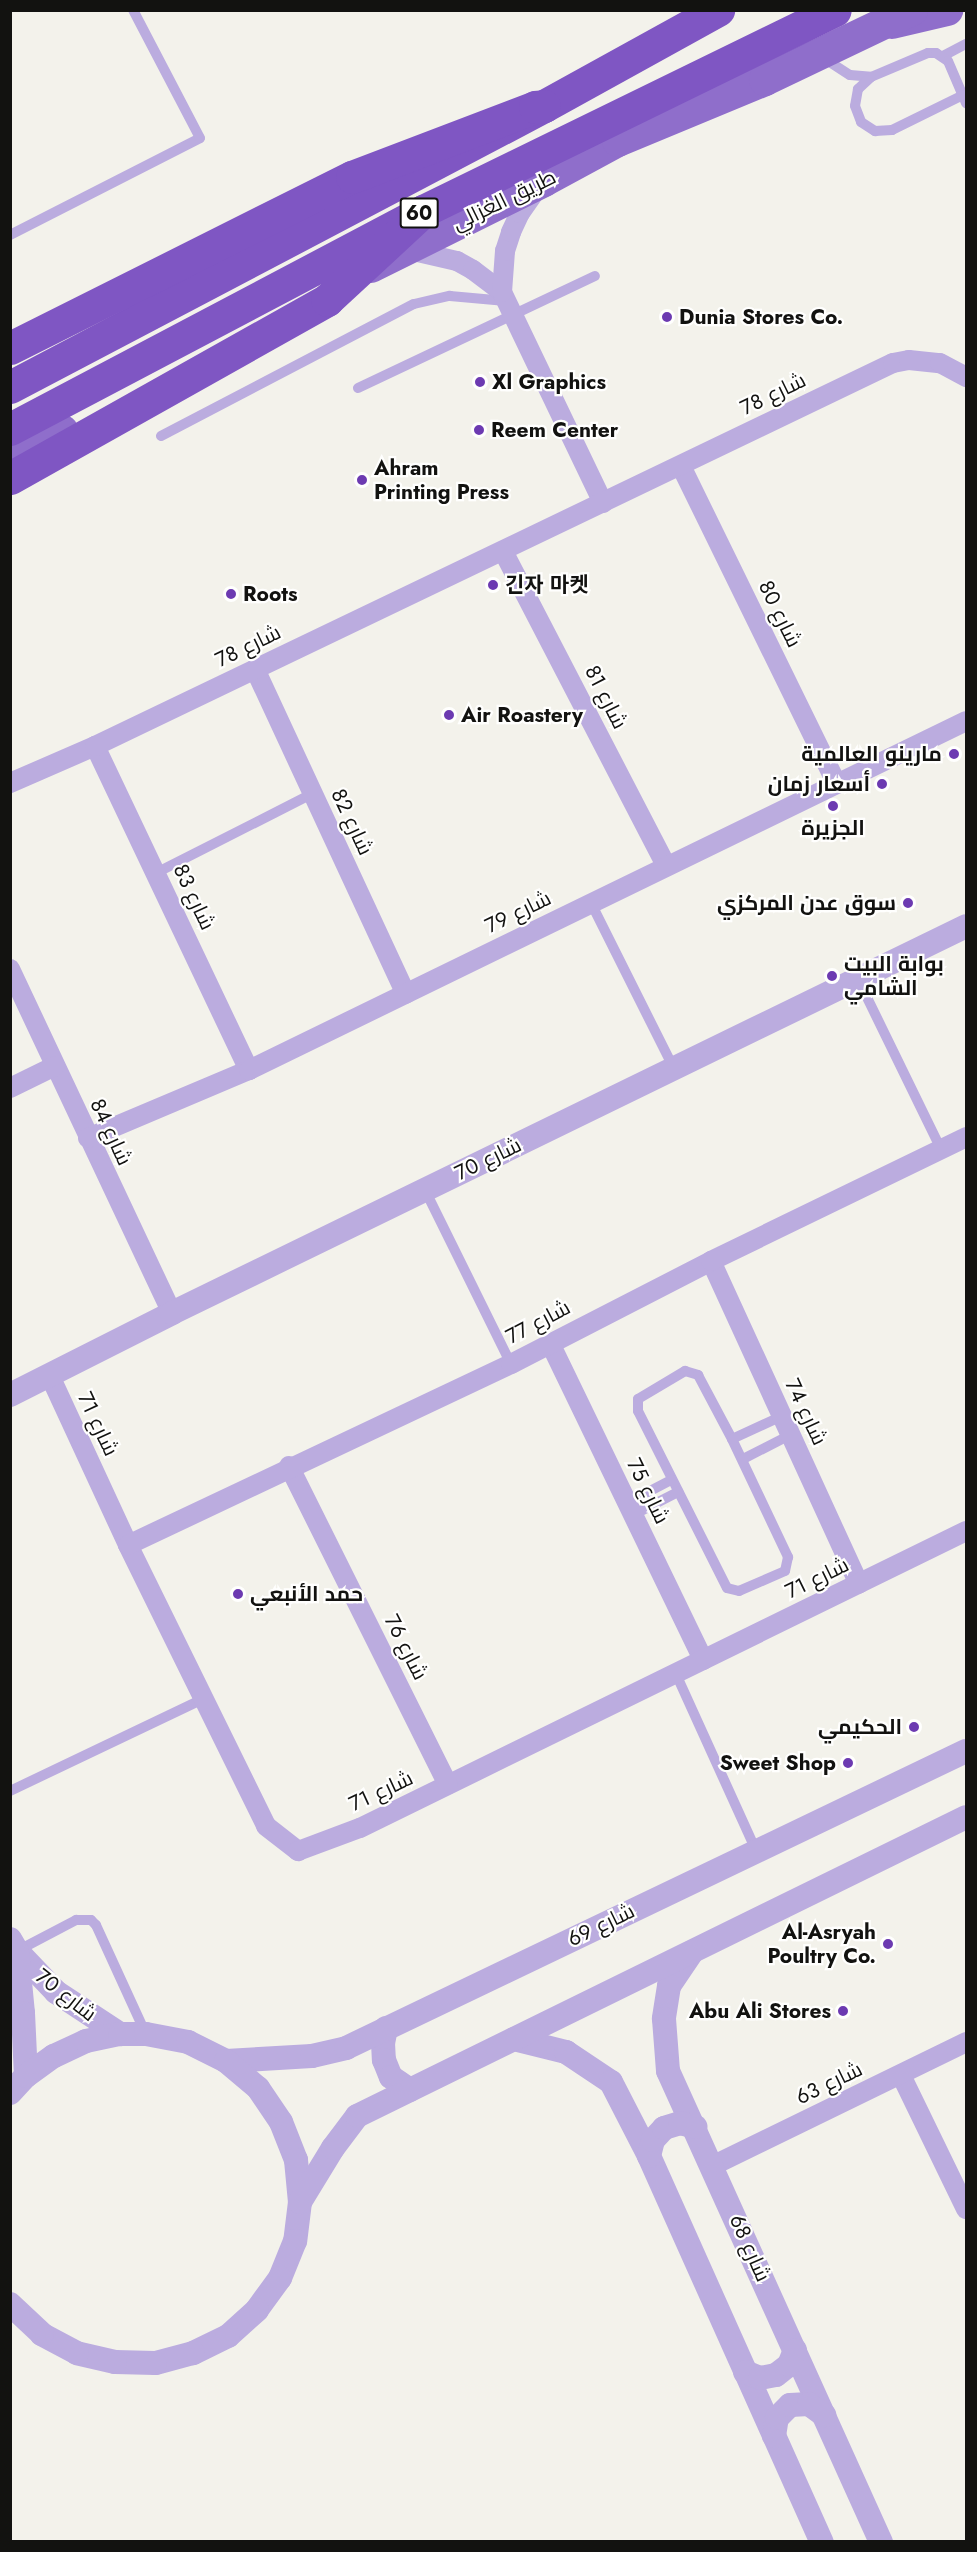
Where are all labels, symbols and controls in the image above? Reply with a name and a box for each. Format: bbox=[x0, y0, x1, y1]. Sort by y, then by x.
street label: طريق الغزالي bbox=[448, 164, 560, 236]
road number: 60 bbox=[400, 196, 438, 230]
place label: Dunia Stores Co. bbox=[679, 304, 843, 330]
marker: Dunia Stores Co. bbox=[660, 310, 674, 324]
street label: شارع 78 bbox=[736, 367, 810, 421]
place label: Xl Graphics bbox=[492, 369, 606, 395]
marker: Xl Graphics bbox=[473, 375, 487, 389]
place label: Reem Center bbox=[491, 417, 618, 443]
marker: Reem Center bbox=[472, 423, 486, 437]
place label: Ahram Printing Press bbox=[374, 455, 509, 505]
marker: Ahram Printing Press bbox=[355, 473, 369, 487]
place label: 긴자 마켓 bbox=[505, 572, 589, 598]
street label: شارع 80 bbox=[753, 577, 807, 651]
marker: 긴자 마켓 bbox=[486, 578, 500, 592]
place label: Roots bbox=[243, 581, 298, 607]
marker: Roots bbox=[224, 587, 238, 601]
street label: شارع 78 bbox=[211, 619, 285, 673]
street label: شارع 81 bbox=[579, 661, 633, 733]
place label: Air Roastery bbox=[461, 702, 583, 728]
marker: Air Roastery bbox=[442, 708, 456, 722]
place label: مارينو العالمية bbox=[801, 741, 942, 767]
marker: مارينو العالمية bbox=[947, 747, 961, 761]
place label: أسعار زمان bbox=[768, 771, 870, 797]
marker: أسعار زمان bbox=[875, 777, 889, 791]
street label: شارع 82 bbox=[326, 785, 378, 859]
marker: الجزيرة bbox=[826, 799, 840, 813]
place label: الجزيرة bbox=[801, 815, 865, 841]
street label: شارع 83 bbox=[168, 860, 220, 934]
street label: شارع 79 bbox=[481, 885, 555, 939]
place label: سوق عدن المركزي bbox=[717, 890, 896, 916]
marker: سوق عدن المركزي bbox=[901, 896, 915, 910]
place label: بوابة البيت الشامي bbox=[844, 951, 944, 1001]
marker: بوابة البيت الشامي bbox=[825, 969, 839, 983]
street label: شارع 84 bbox=[85, 1095, 137, 1169]
street label: شارع 70 bbox=[451, 1132, 525, 1186]
street label: شارع 77 bbox=[502, 1295, 574, 1349]
street label: شارع 74 bbox=[780, 1375, 832, 1449]
street label: شارع 71 bbox=[72, 1388, 124, 1460]
street label: شارع 75 bbox=[621, 1454, 675, 1528]
street label: شارع 71 bbox=[781, 1552, 853, 1604]
place label: حمد الأنبعي bbox=[250, 1581, 363, 1607]
marker: حمد الأنبعي bbox=[231, 1587, 245, 1601]
street label: شارع 76 bbox=[379, 1610, 433, 1684]
place label: الحكيمي bbox=[818, 1714, 902, 1740]
marker: الحكيمي bbox=[907, 1720, 921, 1734]
place label: Sweet Shop bbox=[720, 1750, 836, 1776]
marker: Sweet Shop bbox=[841, 1756, 855, 1770]
street label: شارع 71 bbox=[345, 1765, 417, 1817]
street label: شارع 69 bbox=[563, 1898, 639, 1952]
place label: Al-Asryah Poultry Co. bbox=[767, 1919, 876, 1969]
marker: Al-Asryah Poultry Co. bbox=[881, 1937, 895, 1951]
street label: شارع 70 bbox=[30, 1963, 102, 2027]
place label: Abu Ali Stores bbox=[689, 1998, 831, 2024]
marker: Abu Ali Stores bbox=[836, 2004, 850, 2018]
street label: شارع 63 bbox=[792, 2056, 866, 2110]
street label: شارع 68 bbox=[724, 2211, 776, 2285]

